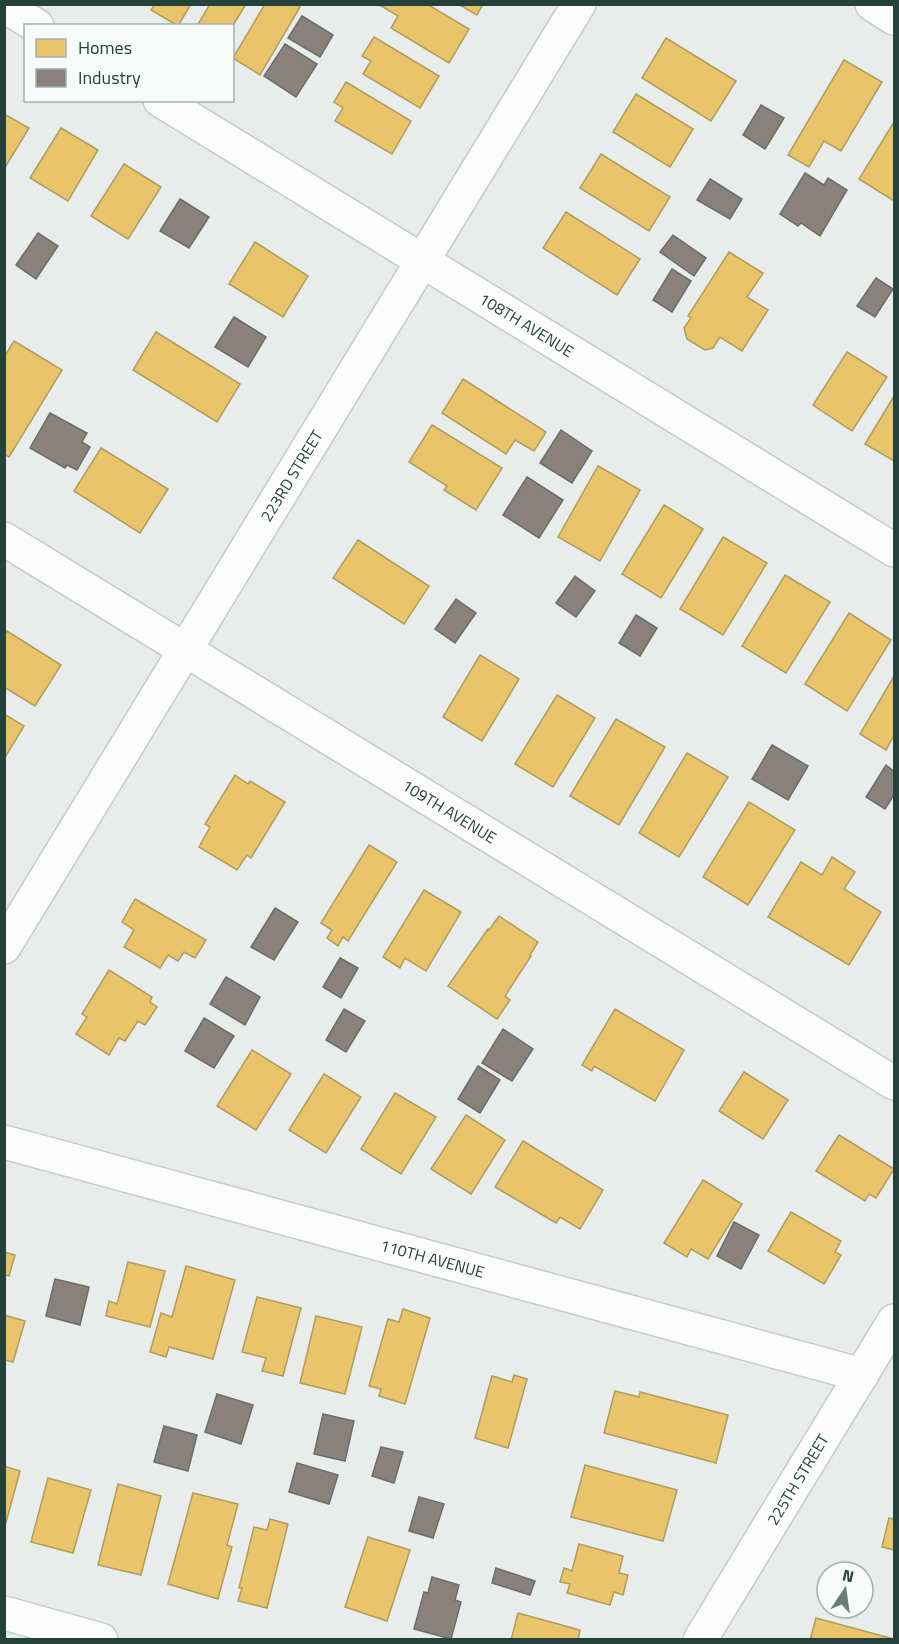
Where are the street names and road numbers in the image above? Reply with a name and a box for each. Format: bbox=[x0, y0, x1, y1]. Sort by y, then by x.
street label: 108TH AVENUE bbox=[475, 287, 579, 363]
street label: 223RD STREET bbox=[254, 425, 329, 526]
street label: 109TH AVENUE bbox=[398, 773, 501, 849]
street label: 110TH AVENUE bbox=[378, 1233, 487, 1284]
street label: 225TH STREET bbox=[761, 1429, 835, 1530]

